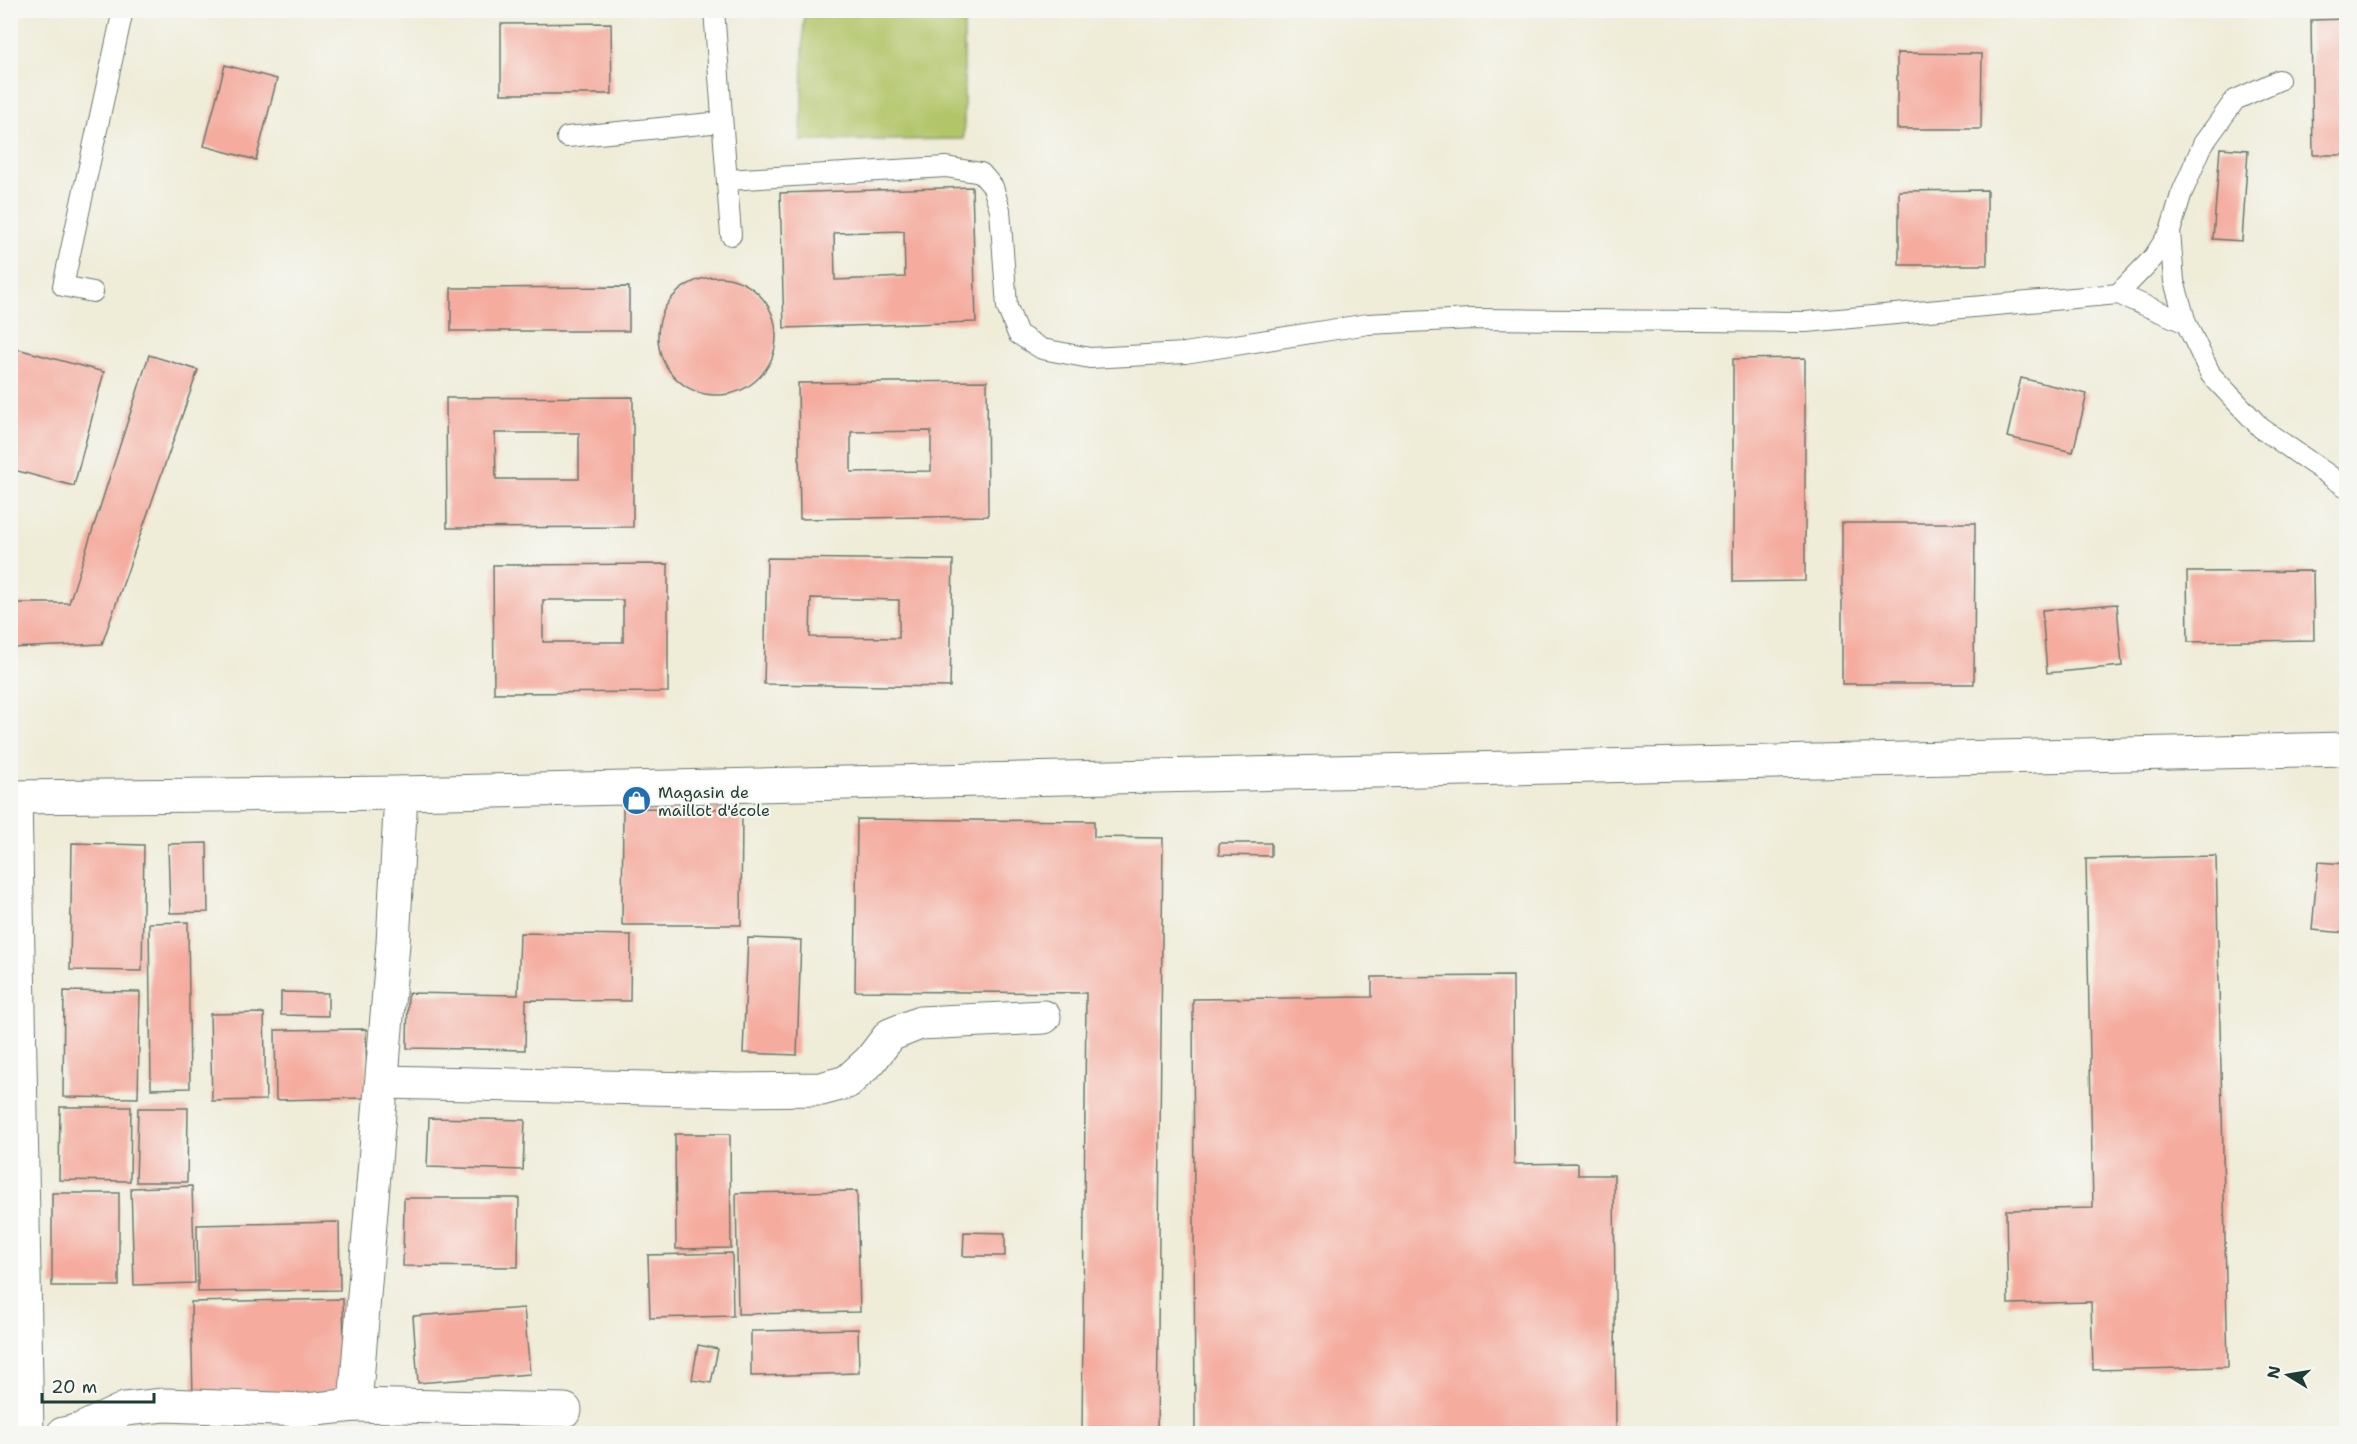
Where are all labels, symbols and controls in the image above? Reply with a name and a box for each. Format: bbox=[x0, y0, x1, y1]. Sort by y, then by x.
place label: Magasin de maillot d'école bbox=[658, 782, 770, 821]
shop icon: Magasin de maillot d'école bbox=[621, 785, 653, 817]
north arrow bbox=[2258, 1345, 2318, 1405]
text: N bbox=[2262, 1364, 2285, 1380]
scale bar bbox=[42, 1366, 154, 1404]
text: 20 m bbox=[51, 1375, 97, 1399]

